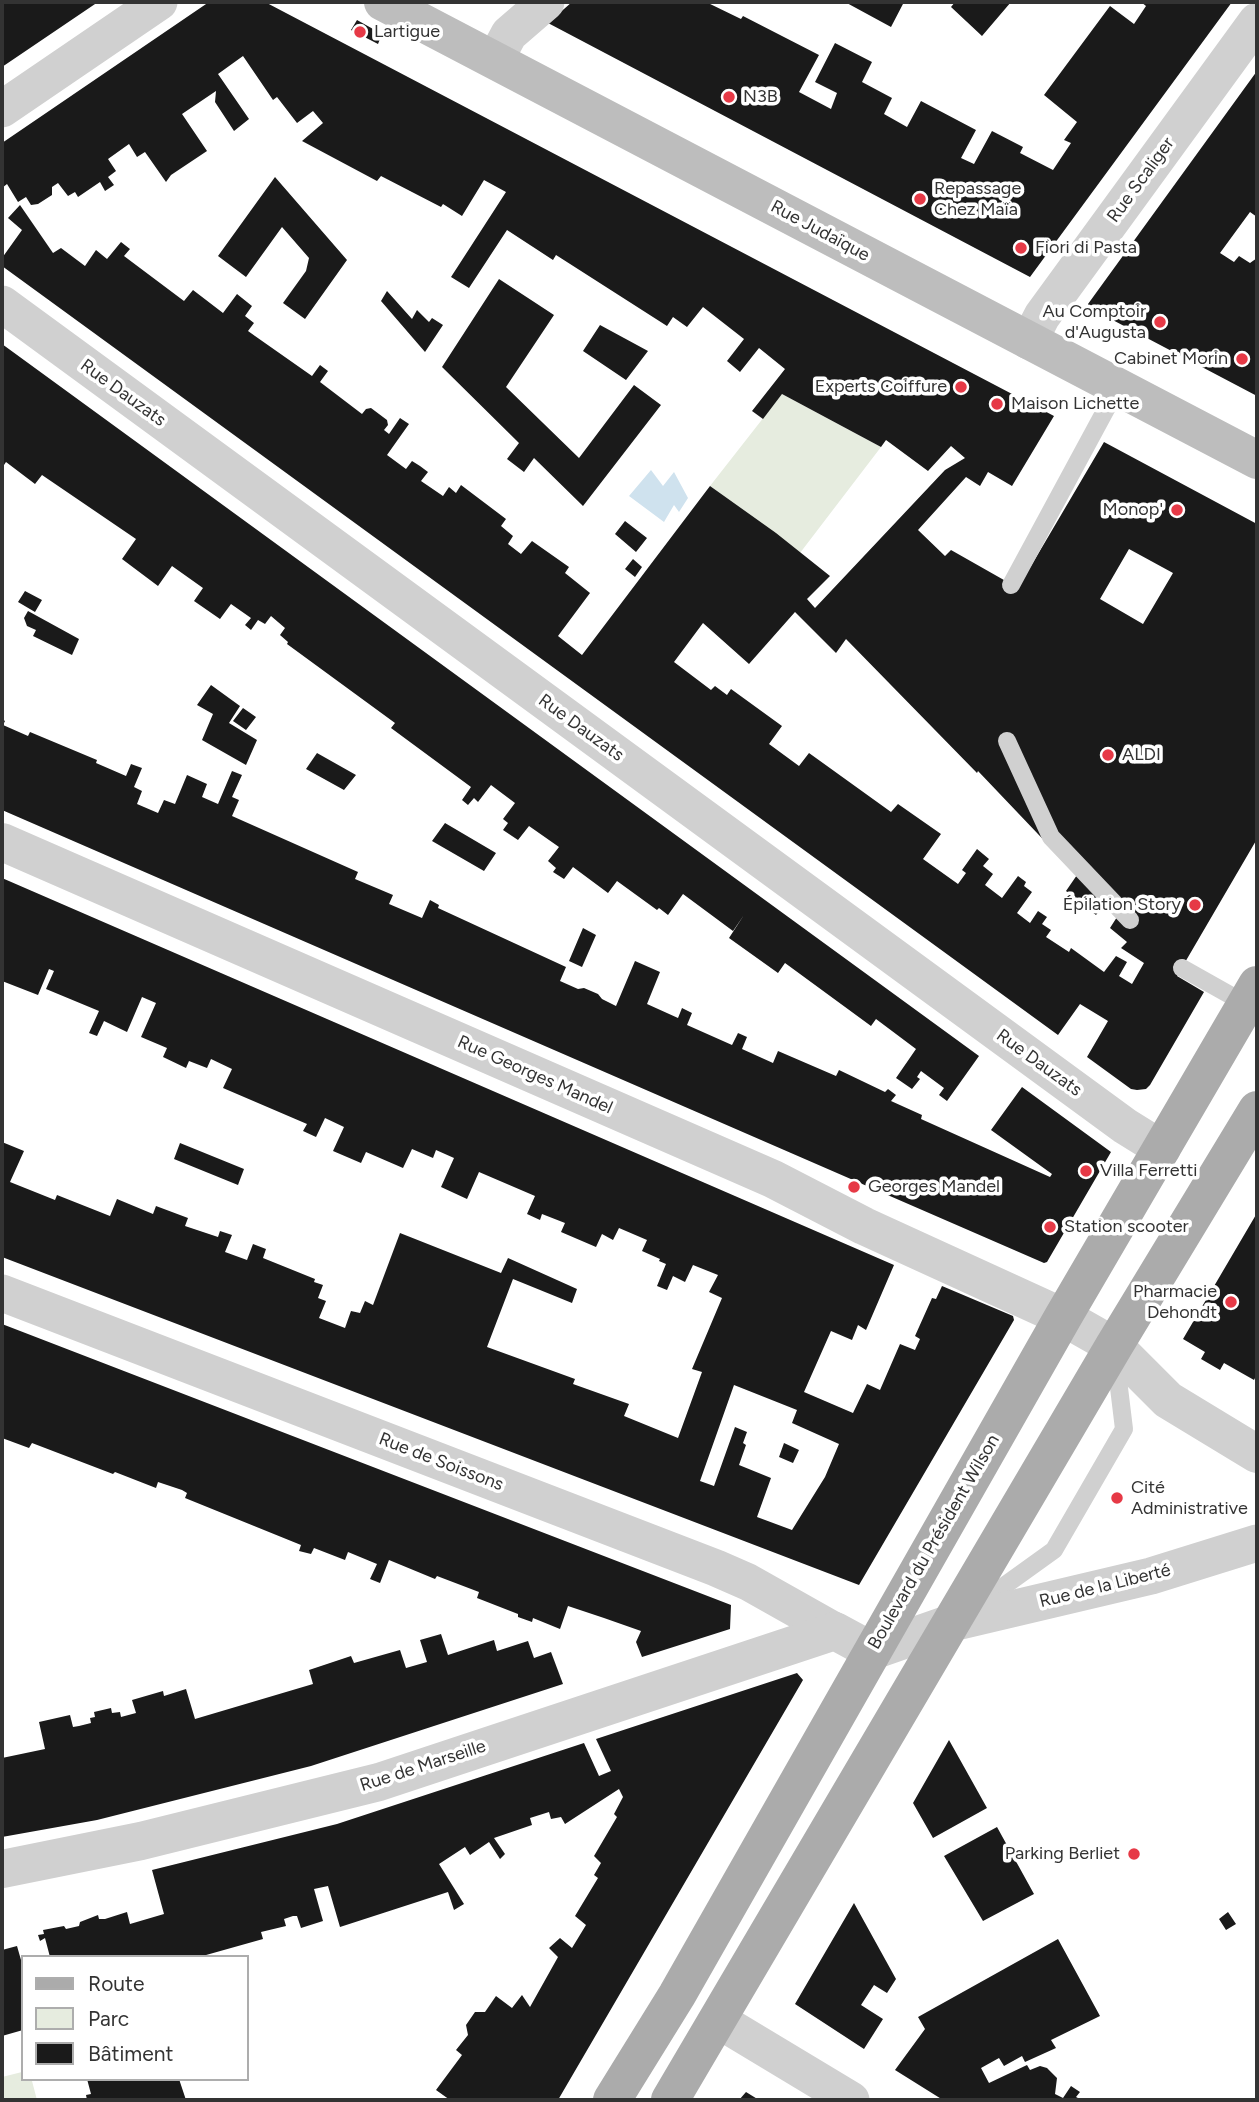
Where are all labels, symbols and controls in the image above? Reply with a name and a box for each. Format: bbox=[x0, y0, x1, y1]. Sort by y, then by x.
place label: Lartigue bbox=[374, 21, 440, 43]
marker: Lartigue bbox=[352, 24, 368, 40]
place label: N3B bbox=[743, 86, 778, 108]
marker: N3B bbox=[721, 89, 737, 105]
street label: Rue Scaliger bbox=[1103, 133, 1179, 227]
place label: Repassage Chez Maïa bbox=[934, 178, 1021, 220]
marker: Repassage Chez Maïa bbox=[912, 191, 928, 207]
street label: Rue Judaïque bbox=[767, 196, 873, 266]
place label: Fiori di Pasta bbox=[1035, 237, 1137, 259]
marker: Fiori di Pasta bbox=[1013, 240, 1029, 256]
place label: Au Comptoir d'Augusta bbox=[1042, 301, 1146, 344]
marker: Au Comptoir d'Augusta bbox=[1152, 314, 1168, 330]
place label: Cabinet Morin bbox=[1114, 348, 1228, 370]
marker: Cabinet Morin bbox=[1234, 351, 1250, 367]
street label: Rue Dauzats bbox=[76, 355, 170, 431]
place label: Experts Coiffure bbox=[815, 376, 947, 398]
marker: Experts Coiffure bbox=[953, 379, 969, 395]
place label: Maison Lichette bbox=[1011, 393, 1139, 415]
marker: Maison Lichette bbox=[989, 396, 1005, 412]
place label: Monop' bbox=[1103, 499, 1163, 521]
marker: Monop' bbox=[1169, 502, 1185, 518]
street label: Rue Dauzats bbox=[534, 690, 628, 766]
place label: ALDI bbox=[1122, 744, 1161, 766]
marker: ALDI bbox=[1100, 747, 1116, 763]
place label: Épilation Story bbox=[1063, 894, 1181, 916]
marker: Épilation Story bbox=[1187, 897, 1203, 913]
street label: Rue Dauzats bbox=[992, 1025, 1086, 1101]
street label: Rue Georges Mandel bbox=[454, 1031, 616, 1119]
place label: Villa Ferretti bbox=[1100, 1160, 1197, 1182]
marker: Villa Ferretti bbox=[1078, 1163, 1094, 1179]
place label: Georges Mandel bbox=[868, 1176, 1000, 1198]
marker: Georges Mandel bbox=[846, 1179, 862, 1195]
place label: Station scooter bbox=[1064, 1216, 1189, 1238]
marker: Station scooter bbox=[1042, 1219, 1058, 1235]
place label: Pharmacie Dehondt bbox=[1133, 1281, 1217, 1324]
marker: Pharmacie Dehondt bbox=[1223, 1294, 1239, 1310]
street label: Rue de Soissons bbox=[376, 1428, 506, 1496]
street label: Boulevard du Président Wilson bbox=[864, 1431, 1004, 1653]
place label: Cité Administrative bbox=[1131, 1477, 1248, 1520]
marker: Cité Administrative bbox=[1109, 1490, 1125, 1506]
street label: Rue de la Liberté bbox=[1037, 1559, 1173, 1613]
street label: Rue de Marseille bbox=[357, 1735, 489, 1797]
place label: Parking Berliet bbox=[1005, 1843, 1120, 1865]
marker: Parking Berliet bbox=[1126, 1846, 1142, 1862]
legend bbox=[21, 1955, 248, 2081]
text: Route bbox=[88, 1971, 144, 1996]
text: Parc bbox=[88, 2006, 129, 2031]
text: Bâtiment bbox=[88, 2041, 173, 2066]

